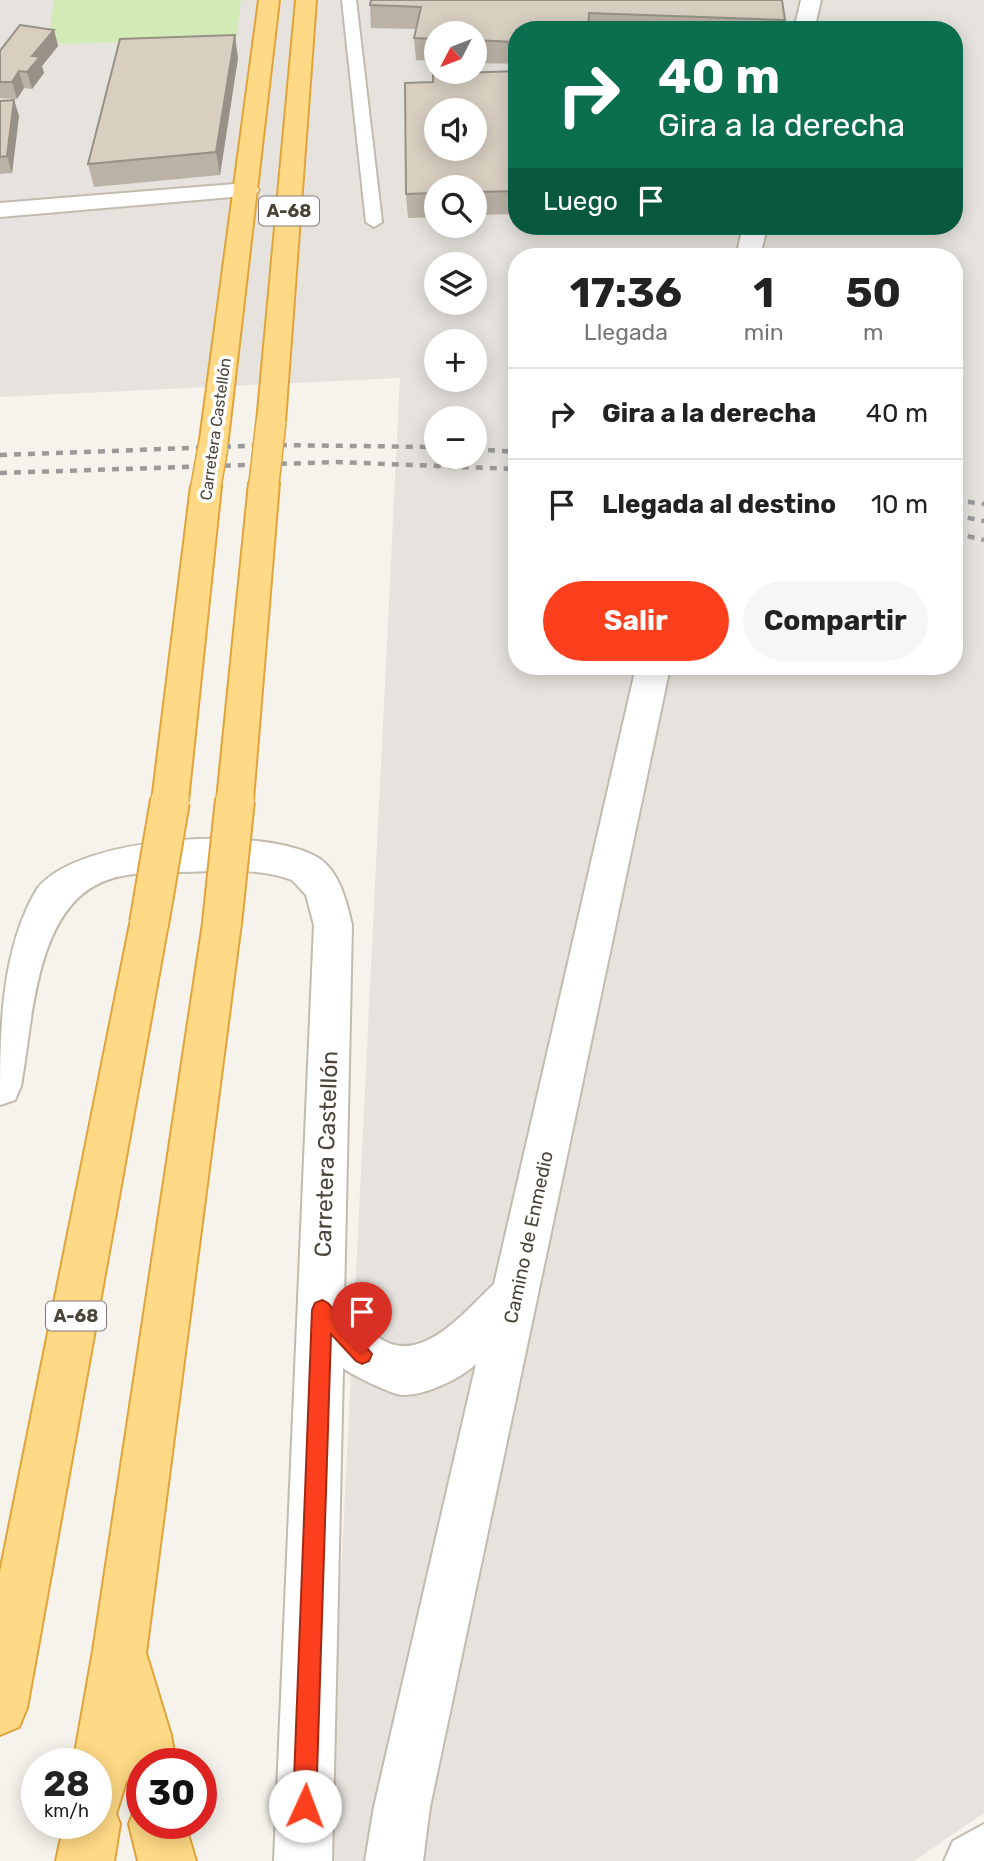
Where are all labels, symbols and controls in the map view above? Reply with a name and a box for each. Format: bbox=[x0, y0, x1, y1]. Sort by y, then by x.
north arrow bbox=[424, 21, 486, 84]
map controls bbox=[424, 21, 487, 469]
text: 40 m bbox=[658, 47, 780, 105]
icon: right bbox=[543, 49, 634, 140]
button: sound bbox=[424, 98, 487, 161]
text: Gira a la derecha bbox=[658, 106, 905, 144]
button: search bbox=[424, 175, 487, 238]
icon: arrive bbox=[632, 182, 670, 220]
text: Luego bbox=[543, 186, 618, 217]
road number: A-68 bbox=[259, 196, 319, 226]
button: layers bbox=[424, 252, 487, 315]
text: 17:36 bbox=[570, 268, 682, 318]
text: 1 bbox=[753, 268, 774, 318]
text: 50 bbox=[845, 268, 901, 318]
text: Llegada bbox=[584, 318, 668, 346]
text: min bbox=[744, 318, 784, 346]
text: m bbox=[863, 318, 884, 346]
button: + bbox=[424, 329, 487, 392]
street label: Carretera Castellón bbox=[196, 357, 235, 502]
icon: right bbox=[543, 395, 581, 433]
text: Gira a la derecha bbox=[602, 398, 816, 429]
text: 40 m bbox=[866, 398, 928, 429]
button: − bbox=[424, 406, 487, 469]
icon: arrive bbox=[543, 486, 581, 524]
text: Llegada al destino bbox=[602, 489, 836, 520]
text: 10 m bbox=[871, 489, 928, 520]
button: Salir bbox=[543, 581, 729, 661]
button: Compartir bbox=[743, 581, 928, 661]
street label: Carretera Castellón bbox=[308, 1050, 344, 1258]
street label: Camino de Enmedio bbox=[499, 1149, 558, 1325]
pin bbox=[332, 1282, 392, 1354]
icon: arrive bbox=[343, 1293, 381, 1331]
road number: A-68 bbox=[46, 1302, 106, 1330]
speed limit sign: 30 bbox=[126, 1748, 217, 1839]
text: 28 bbox=[43, 1763, 90, 1805]
position arrow bbox=[268, 1769, 342, 1843]
text: km/h bbox=[44, 1800, 89, 1822]

